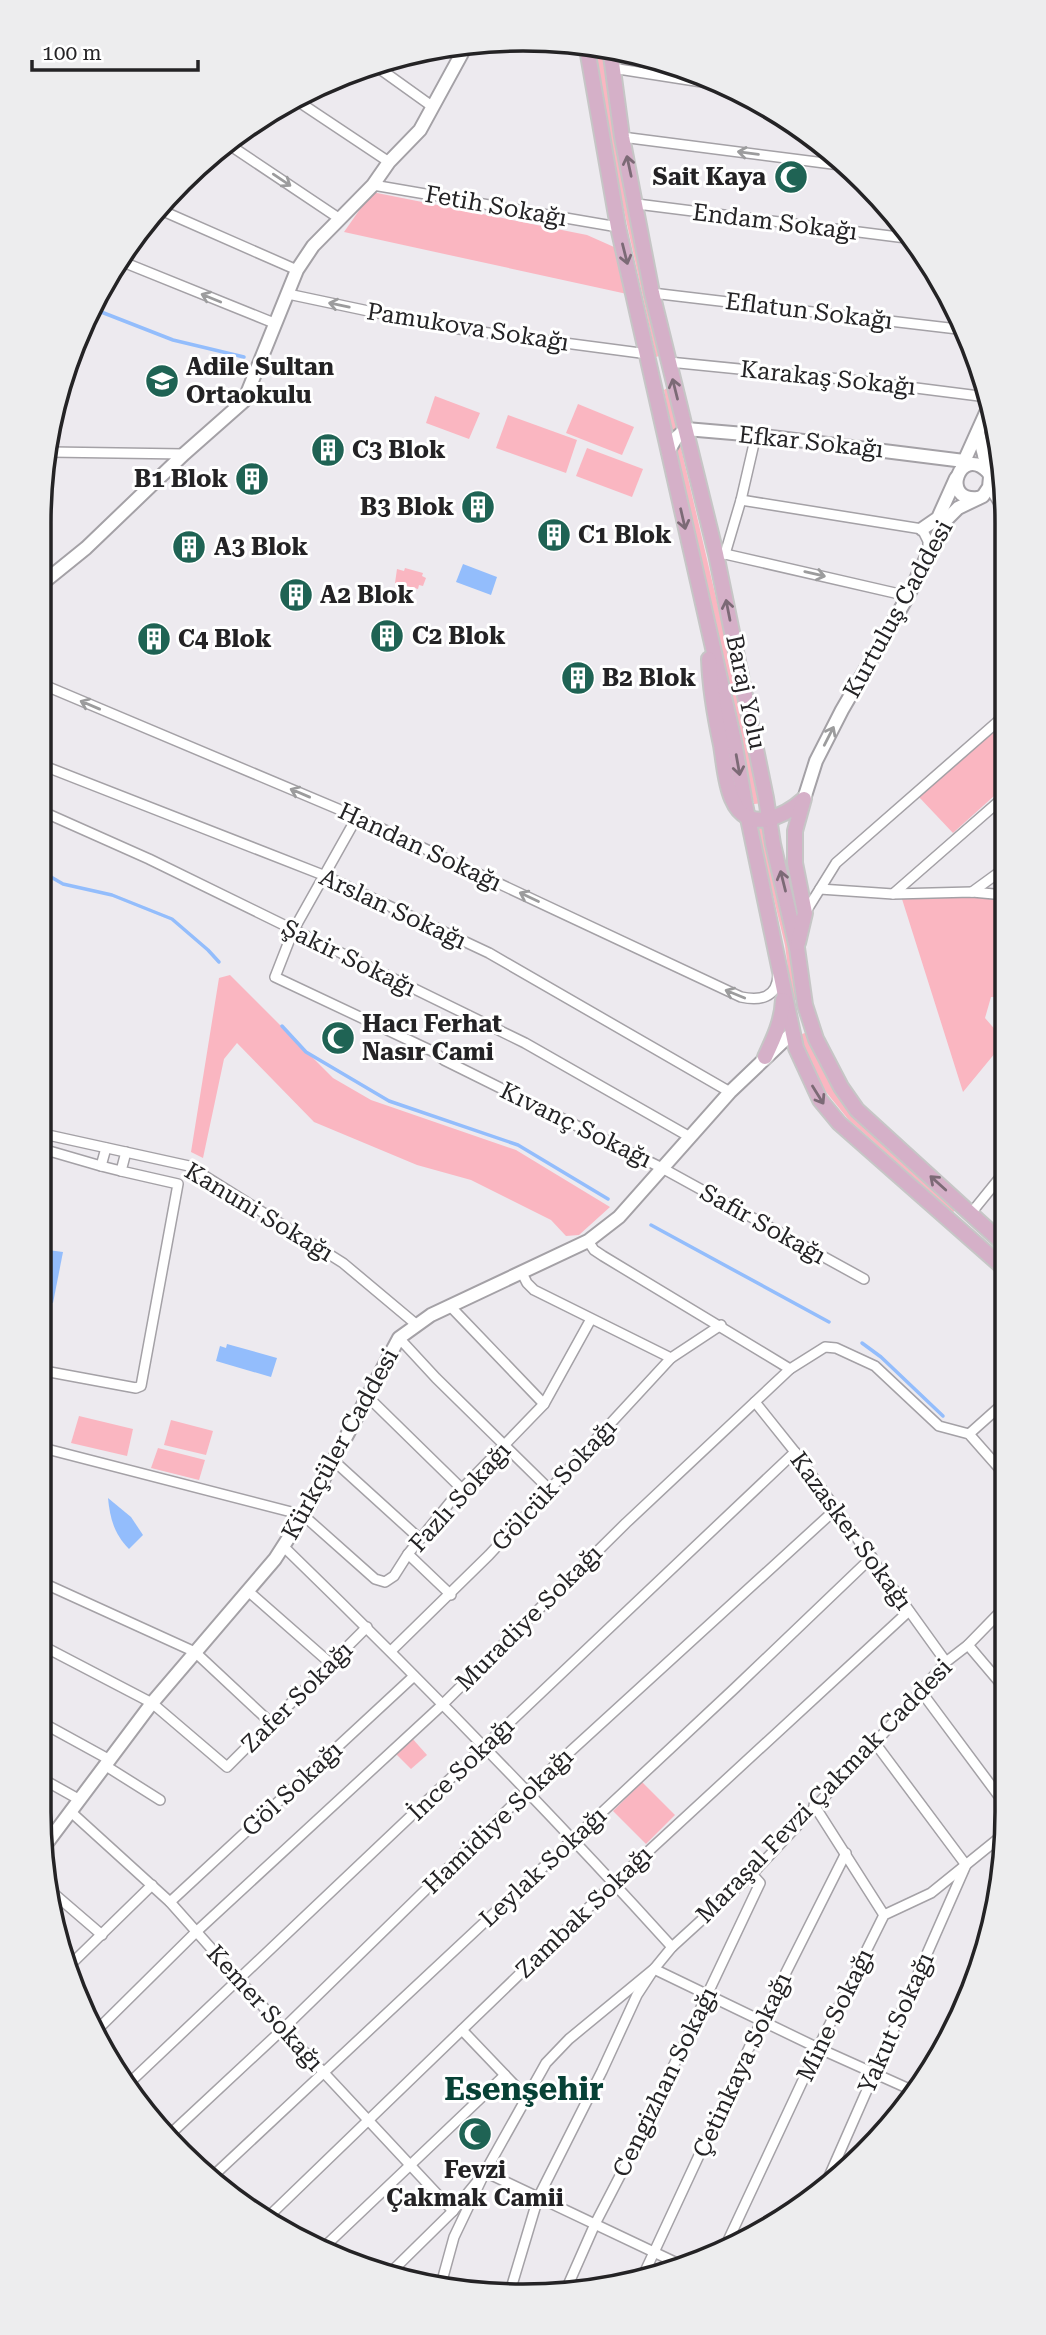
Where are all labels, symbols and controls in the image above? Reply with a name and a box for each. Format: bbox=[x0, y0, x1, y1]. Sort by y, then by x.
scale bar bbox=[32, 28, 198, 72]
text: 100 m bbox=[42, 41, 102, 65]
one-way arrow bbox=[737, 147, 760, 160]
one-way arrow bbox=[621, 155, 635, 178]
mosque icon: Sait Kaya bbox=[772, 158, 810, 196]
place label: Sait Kaya bbox=[652, 163, 766, 191]
one-way arrow bbox=[271, 173, 291, 187]
street label: Fetih Sokağı bbox=[423, 180, 569, 232]
street label: Endam Sokağı bbox=[691, 198, 859, 246]
one-way arrow bbox=[619, 243, 632, 265]
street label: Eflatun Sokağı bbox=[724, 287, 895, 335]
one-way arrow bbox=[200, 290, 222, 303]
one-way arrow bbox=[328, 297, 351, 311]
street label: Pamukova Sokağı bbox=[365, 297, 571, 357]
place label: Adile Sultan Ortaokulu bbox=[186, 353, 334, 409]
street label: Karakaş Sokağı bbox=[739, 355, 917, 401]
school or university icon: Adile Sultan Ortaokulu bbox=[143, 362, 181, 400]
one-way arrow bbox=[668, 378, 681, 401]
street label: Efkar Sokağı bbox=[737, 420, 885, 464]
building icon: C3 Blok bbox=[309, 431, 347, 469]
place label: C3 Blok bbox=[352, 436, 446, 464]
building icon: B1 Blok bbox=[233, 460, 271, 498]
place label: B1 Blok bbox=[134, 465, 228, 493]
building icon: B3 Blok bbox=[459, 488, 497, 526]
place label: B3 Blok bbox=[360, 493, 454, 521]
one-way arrow bbox=[677, 507, 690, 530]
street label: Kurtuluş Caddesi bbox=[838, 515, 959, 703]
building icon: C1 Blok bbox=[535, 516, 573, 554]
place label: C1 Blok bbox=[578, 521, 672, 549]
building icon: A3 Blok bbox=[170, 528, 208, 566]
place label: A3 Blok bbox=[214, 533, 309, 561]
one-way arrow bbox=[803, 568, 826, 582]
building icon: A2 Blok bbox=[277, 576, 315, 614]
place label: A2 Blok bbox=[320, 581, 415, 609]
one-way arrow bbox=[720, 599, 734, 622]
building icon: C2 Blok bbox=[368, 617, 406, 655]
building icon: C4 Blok bbox=[135, 620, 173, 658]
place label: C2 Blok bbox=[412, 622, 506, 650]
place label: C4 Blok bbox=[178, 625, 272, 653]
street label: Baraj Yolu bbox=[720, 632, 772, 752]
building icon: B2 Blok bbox=[559, 659, 597, 697]
place label: B2 Blok bbox=[602, 664, 696, 692]
one-way arrow bbox=[80, 698, 101, 711]
one-way arrow bbox=[822, 726, 836, 747]
one-way arrow bbox=[732, 753, 745, 776]
one-way arrow bbox=[290, 786, 311, 799]
street label: Handan Sokağı bbox=[334, 797, 506, 897]
street label: Arslan Sokağı bbox=[315, 863, 471, 955]
one-way arrow bbox=[776, 870, 789, 893]
one-way arrow bbox=[519, 890, 540, 904]
street label: Şakir Sokağı bbox=[277, 914, 421, 1003]
one-way arrow bbox=[725, 986, 747, 999]
place label: Hacı Ferhat Nasır Cami bbox=[362, 1010, 502, 1066]
mosque icon: Hacı Ferhat Nasır Cami bbox=[319, 1019, 357, 1057]
street label: Kıvanç Sokağı bbox=[496, 1076, 657, 1174]
one-way arrow bbox=[812, 1084, 826, 1104]
street label: Kanuni Sokağı bbox=[180, 1157, 339, 1268]
one-way arrow bbox=[929, 1175, 947, 1191]
street label: Safir Sokağı bbox=[695, 1178, 831, 1270]
street label: Kürkçüler Caddesi bbox=[276, 1343, 404, 1544]
street label: Gölcük Sokağı bbox=[486, 1413, 622, 1557]
street label: Fazlı Sokağı bbox=[404, 1436, 517, 1557]
street label: Kazasker Sokağı bbox=[784, 1447, 918, 1616]
street label: Muradiye Sokağı bbox=[450, 1539, 608, 1697]
street label: Zafer Sokağı bbox=[236, 1635, 359, 1758]
street label: Maraşal Fevzi Çakmak Caddesi bbox=[690, 1653, 958, 1929]
street label: İnce Sokağı bbox=[402, 1711, 520, 1826]
street label: Göl Sokağı bbox=[236, 1736, 348, 1842]
street label: Hamidiye Sokağı bbox=[417, 1742, 579, 1900]
street label: Leylak Sokağı bbox=[474, 1801, 612, 1933]
street label: Zambak Sokağı bbox=[510, 1840, 658, 1984]
street label: Kemer Sokağı bbox=[201, 1939, 329, 2077]
street label: Mine Sokağı bbox=[791, 1944, 879, 2086]
street label: Yakut Sokağı bbox=[852, 1948, 940, 2098]
street label: Çetinkaya Sokağı bbox=[687, 1968, 797, 2162]
street label: Cengizhan Sokağı bbox=[607, 1982, 723, 2181]
district label: Esenşehir bbox=[444, 2070, 604, 2108]
mosque icon: Fevzi Çakmak Camii bbox=[456, 2115, 494, 2153]
place label: Fevzi Çakmak Camii bbox=[386, 2156, 564, 2212]

